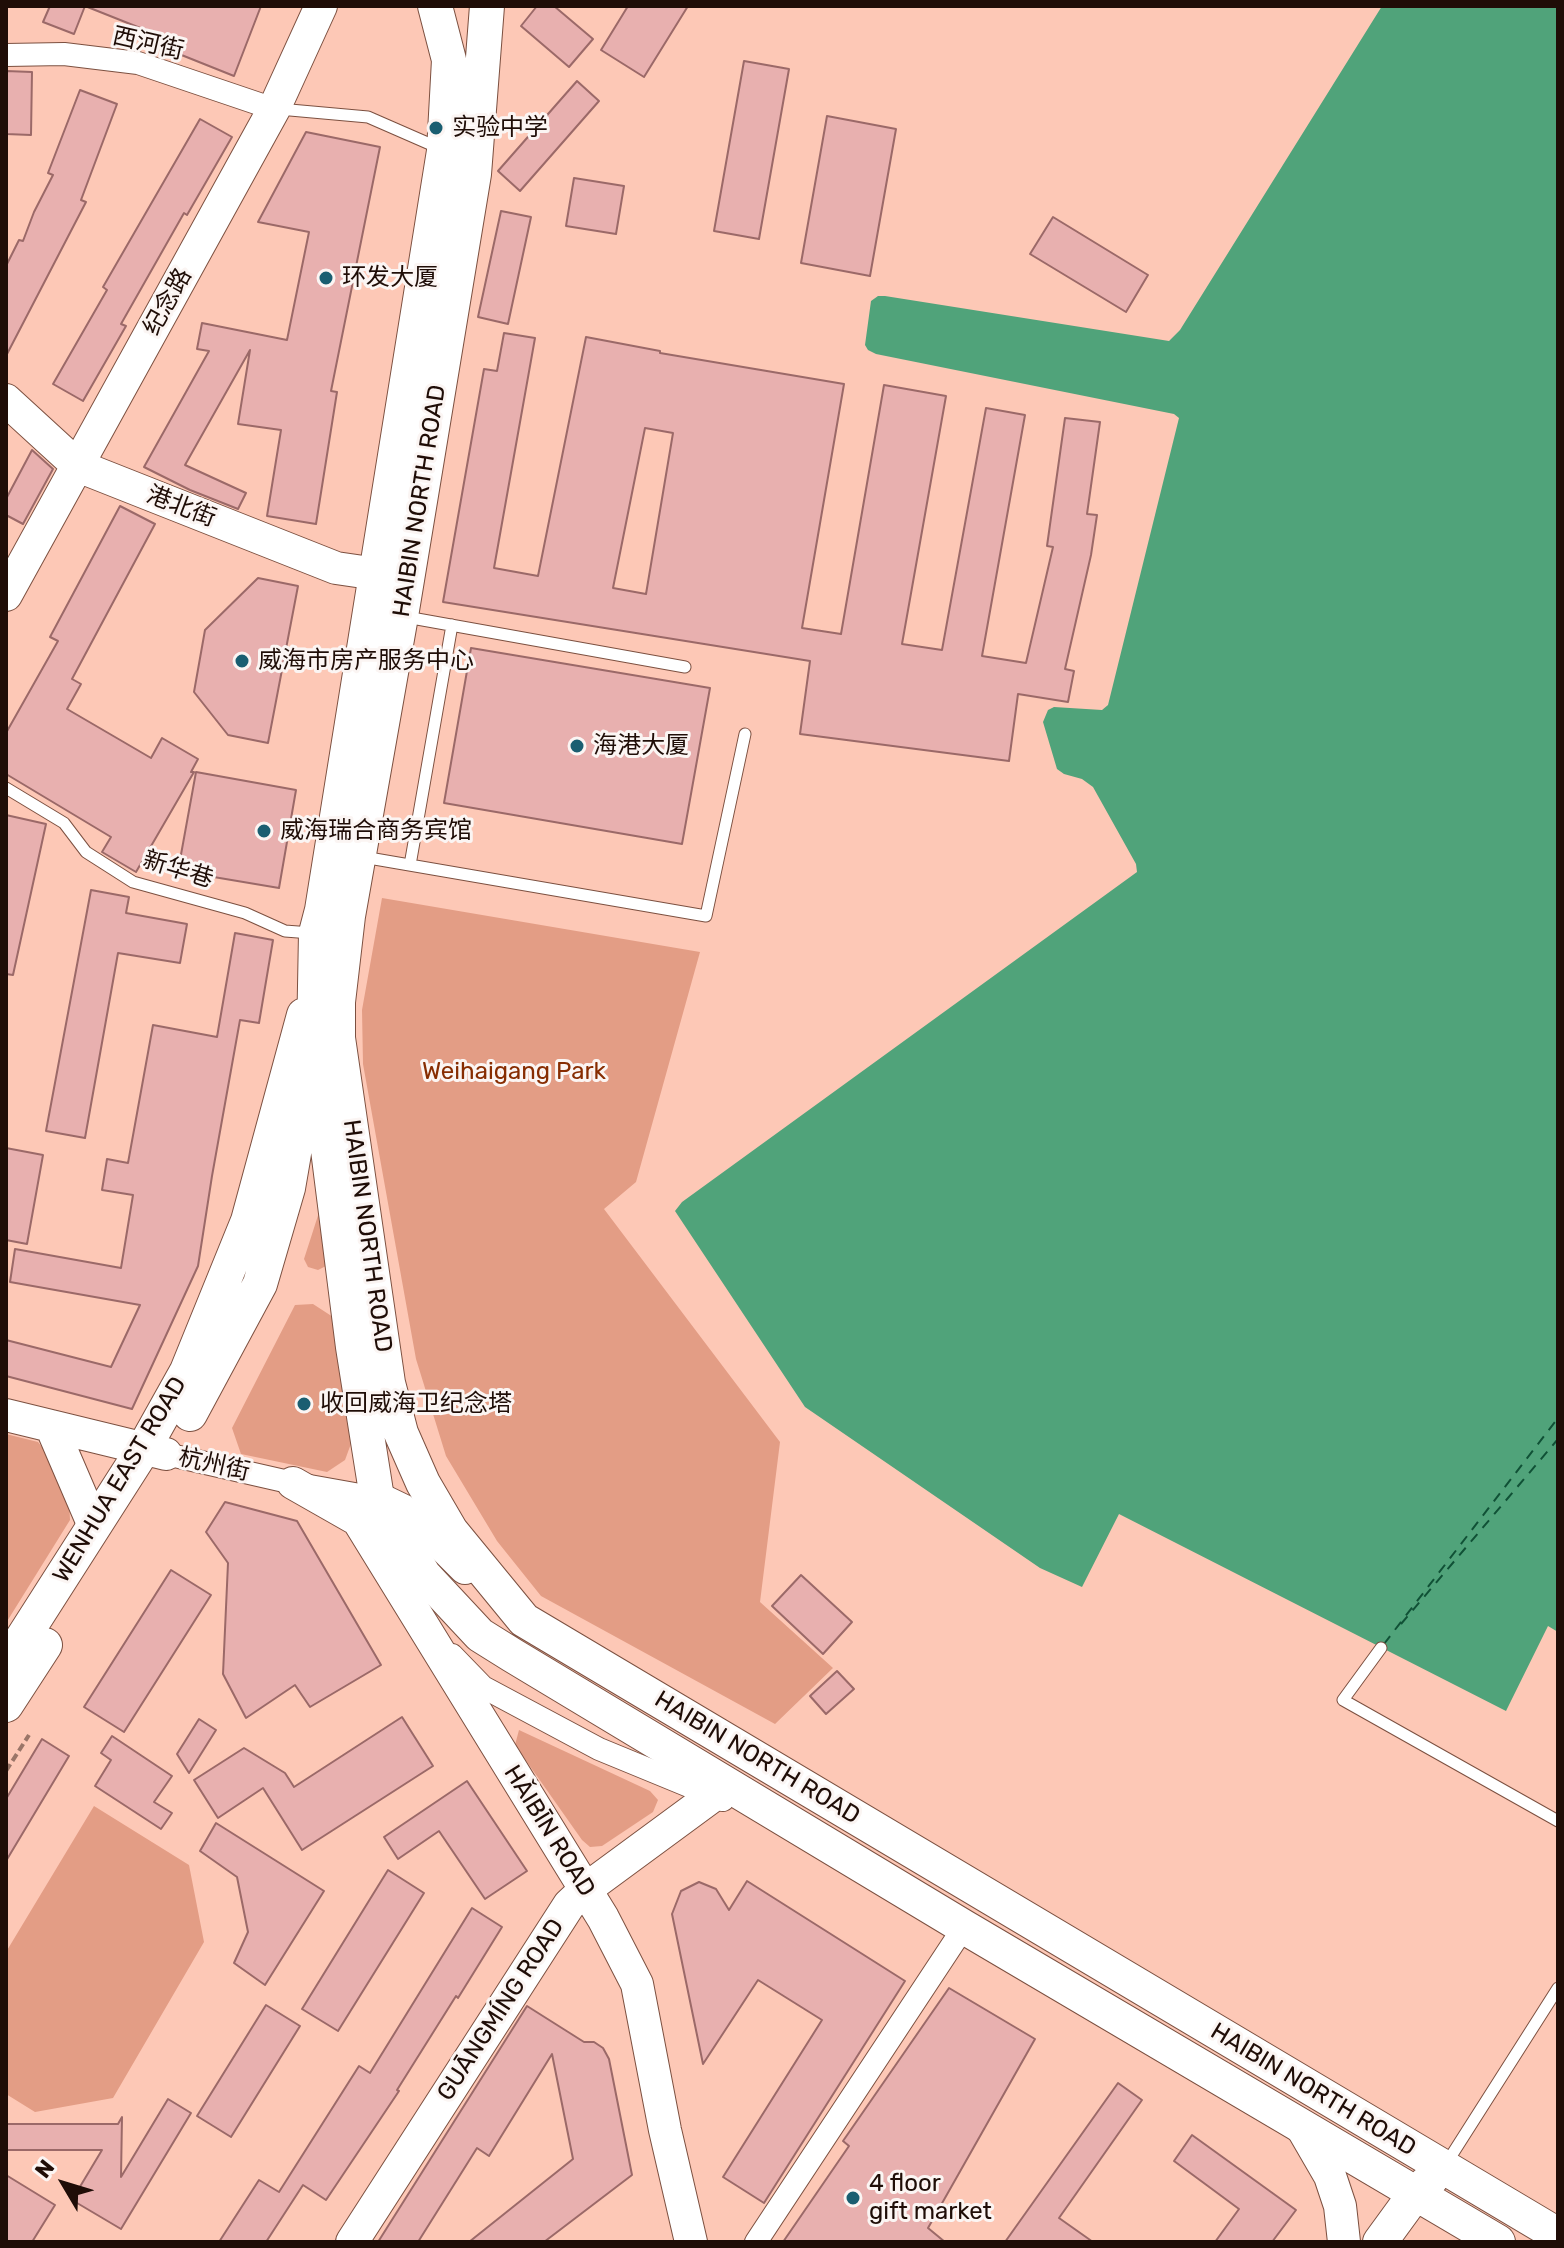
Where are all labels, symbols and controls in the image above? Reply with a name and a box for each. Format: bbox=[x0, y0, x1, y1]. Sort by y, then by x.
street label: 西河街 bbox=[110, 22, 186, 66]
place label: 实验中学 bbox=[452, 114, 548, 142]
marker: 实验中学 bbox=[427, 119, 445, 137]
street label: 纪念路 bbox=[138, 264, 198, 340]
place label: 环发大厦 bbox=[342, 264, 438, 292]
marker: 环发大厦 bbox=[317, 269, 335, 287]
street label: HAIBIN NORTH ROAD bbox=[387, 383, 453, 619]
street label: 港北街 bbox=[142, 481, 220, 533]
place label: 威海市房产服务中心 bbox=[258, 647, 474, 675]
marker: 威海市房产服务中心 bbox=[233, 652, 251, 670]
place label: 海港大厦 bbox=[593, 732, 689, 760]
marker: 海港大厦 bbox=[568, 737, 586, 755]
place label: 威海瑞合商务宾馆 bbox=[280, 817, 472, 845]
marker: 威海瑞合商务宾馆 bbox=[255, 822, 273, 840]
street label: 新华巷 bbox=[139, 846, 217, 894]
park label: Weihaigang Park bbox=[422, 1058, 606, 1086]
street label: HAIBIN NORTH ROAD bbox=[336, 1118, 398, 1354]
street label: WENHUA EAST ROAD bbox=[47, 1372, 193, 1588]
place label: 收回威海卫纪念塔 bbox=[320, 1390, 512, 1418]
marker: 收回威海卫纪念塔 bbox=[295, 1395, 313, 1413]
street label: 杭州街 bbox=[176, 1443, 252, 1487]
street label: HAIBIN NORTH ROAD bbox=[649, 1685, 865, 1831]
street label: HǍIBĪN ROAD bbox=[497, 1760, 601, 1902]
street label: GUĀNGMÍNG ROAD bbox=[432, 1914, 570, 2106]
street label: HAIBIN NORTH ROAD bbox=[1205, 2017, 1421, 2163]
north arrow bbox=[24, 2144, 104, 2224]
text: N bbox=[29, 2154, 60, 2183]
place label: 4 floor gift market bbox=[869, 2170, 992, 2226]
marker: 4 floor gift market bbox=[844, 2189, 862, 2207]

